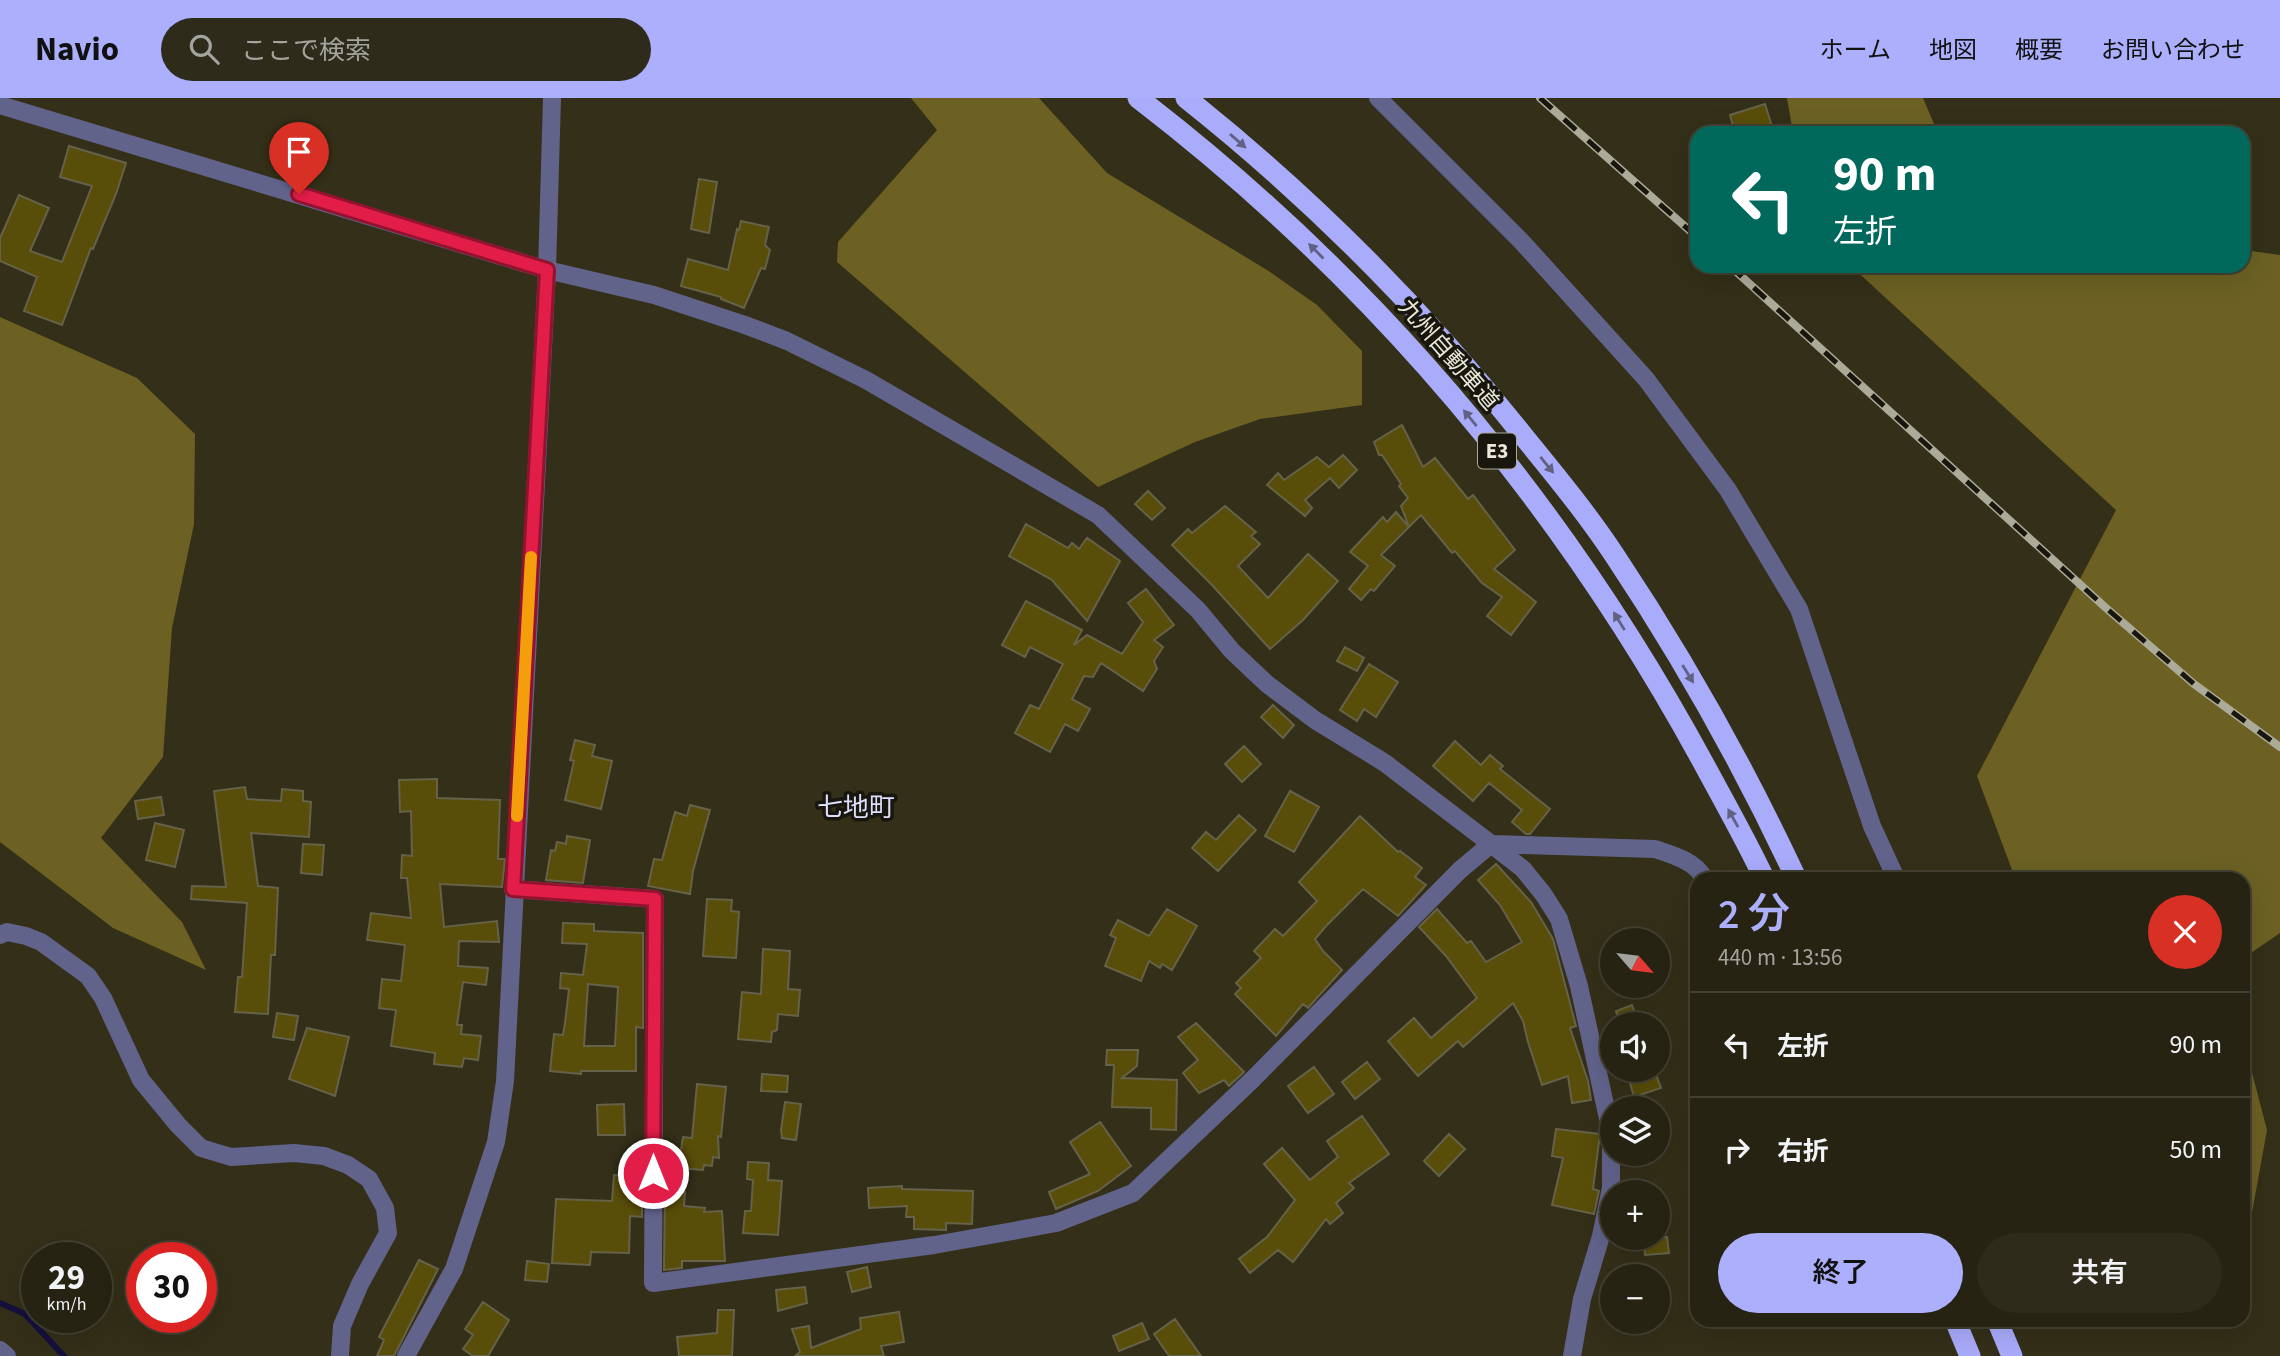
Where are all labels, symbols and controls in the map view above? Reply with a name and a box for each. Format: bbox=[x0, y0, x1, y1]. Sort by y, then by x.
search box bbox=[161, 18, 651, 81]
text: Navio bbox=[35, 26, 119, 73]
icon: search bbox=[185, 30, 223, 68]
text: ここで検索 bbox=[241, 32, 371, 69]
text: ホーム bbox=[1820, 33, 1891, 68]
text: 地図 bbox=[1929, 33, 1977, 68]
text: 概要 bbox=[2015, 33, 2063, 68]
text: お問い合わせ bbox=[2101, 33, 2245, 68]
pin bbox=[269, 122, 329, 194]
icon: arrive bbox=[280, 133, 318, 171]
one-way arrow bbox=[1230, 133, 1247, 148]
text: 90 m bbox=[1833, 140, 1937, 210]
icon: left bbox=[1718, 154, 1809, 245]
text: 左折 bbox=[1833, 209, 1897, 255]
one-way arrow bbox=[1308, 243, 1325, 259]
street label: 九州自動車道 bbox=[1391, 291, 1506, 417]
one-way arrow bbox=[1463, 409, 1478, 427]
road number: E3 bbox=[1478, 434, 1516, 468]
one-way arrow bbox=[1539, 455, 1554, 473]
one-way arrow bbox=[1613, 611, 1626, 630]
one-way arrow bbox=[1681, 664, 1694, 683]
district label: 七地町 bbox=[817, 789, 895, 826]
one-way arrow bbox=[1727, 808, 1739, 827]
text: 2 分 bbox=[1718, 885, 1790, 945]
button: close bbox=[2148, 895, 2222, 969]
north arrow bbox=[1600, 928, 1670, 998]
map controls bbox=[1600, 928, 1670, 1334]
text: 440 m · 13:56 bbox=[1718, 941, 1842, 974]
button: sound bbox=[1600, 1012, 1670, 1082]
icon: left bbox=[1718, 1026, 1756, 1064]
text: 90 m bbox=[2169, 1026, 2222, 1063]
text: 左折 bbox=[1777, 1028, 1829, 1065]
button: layers bbox=[1600, 1096, 1670, 1166]
icon: right bbox=[1718, 1131, 1756, 1169]
text: 50 m bbox=[2169, 1131, 2222, 1168]
text: 右折 bbox=[1777, 1133, 1829, 1170]
position arrow bbox=[616, 1136, 690, 1210]
button: + bbox=[1600, 1180, 1670, 1250]
button: 終了 bbox=[1718, 1233, 1963, 1313]
button: 共有 bbox=[1977, 1233, 2222, 1313]
speed limit sign: 30 bbox=[126, 1242, 217, 1333]
text: 29 bbox=[48, 1253, 85, 1303]
button: − bbox=[1600, 1264, 1670, 1334]
text: km/h bbox=[47, 1292, 86, 1317]

